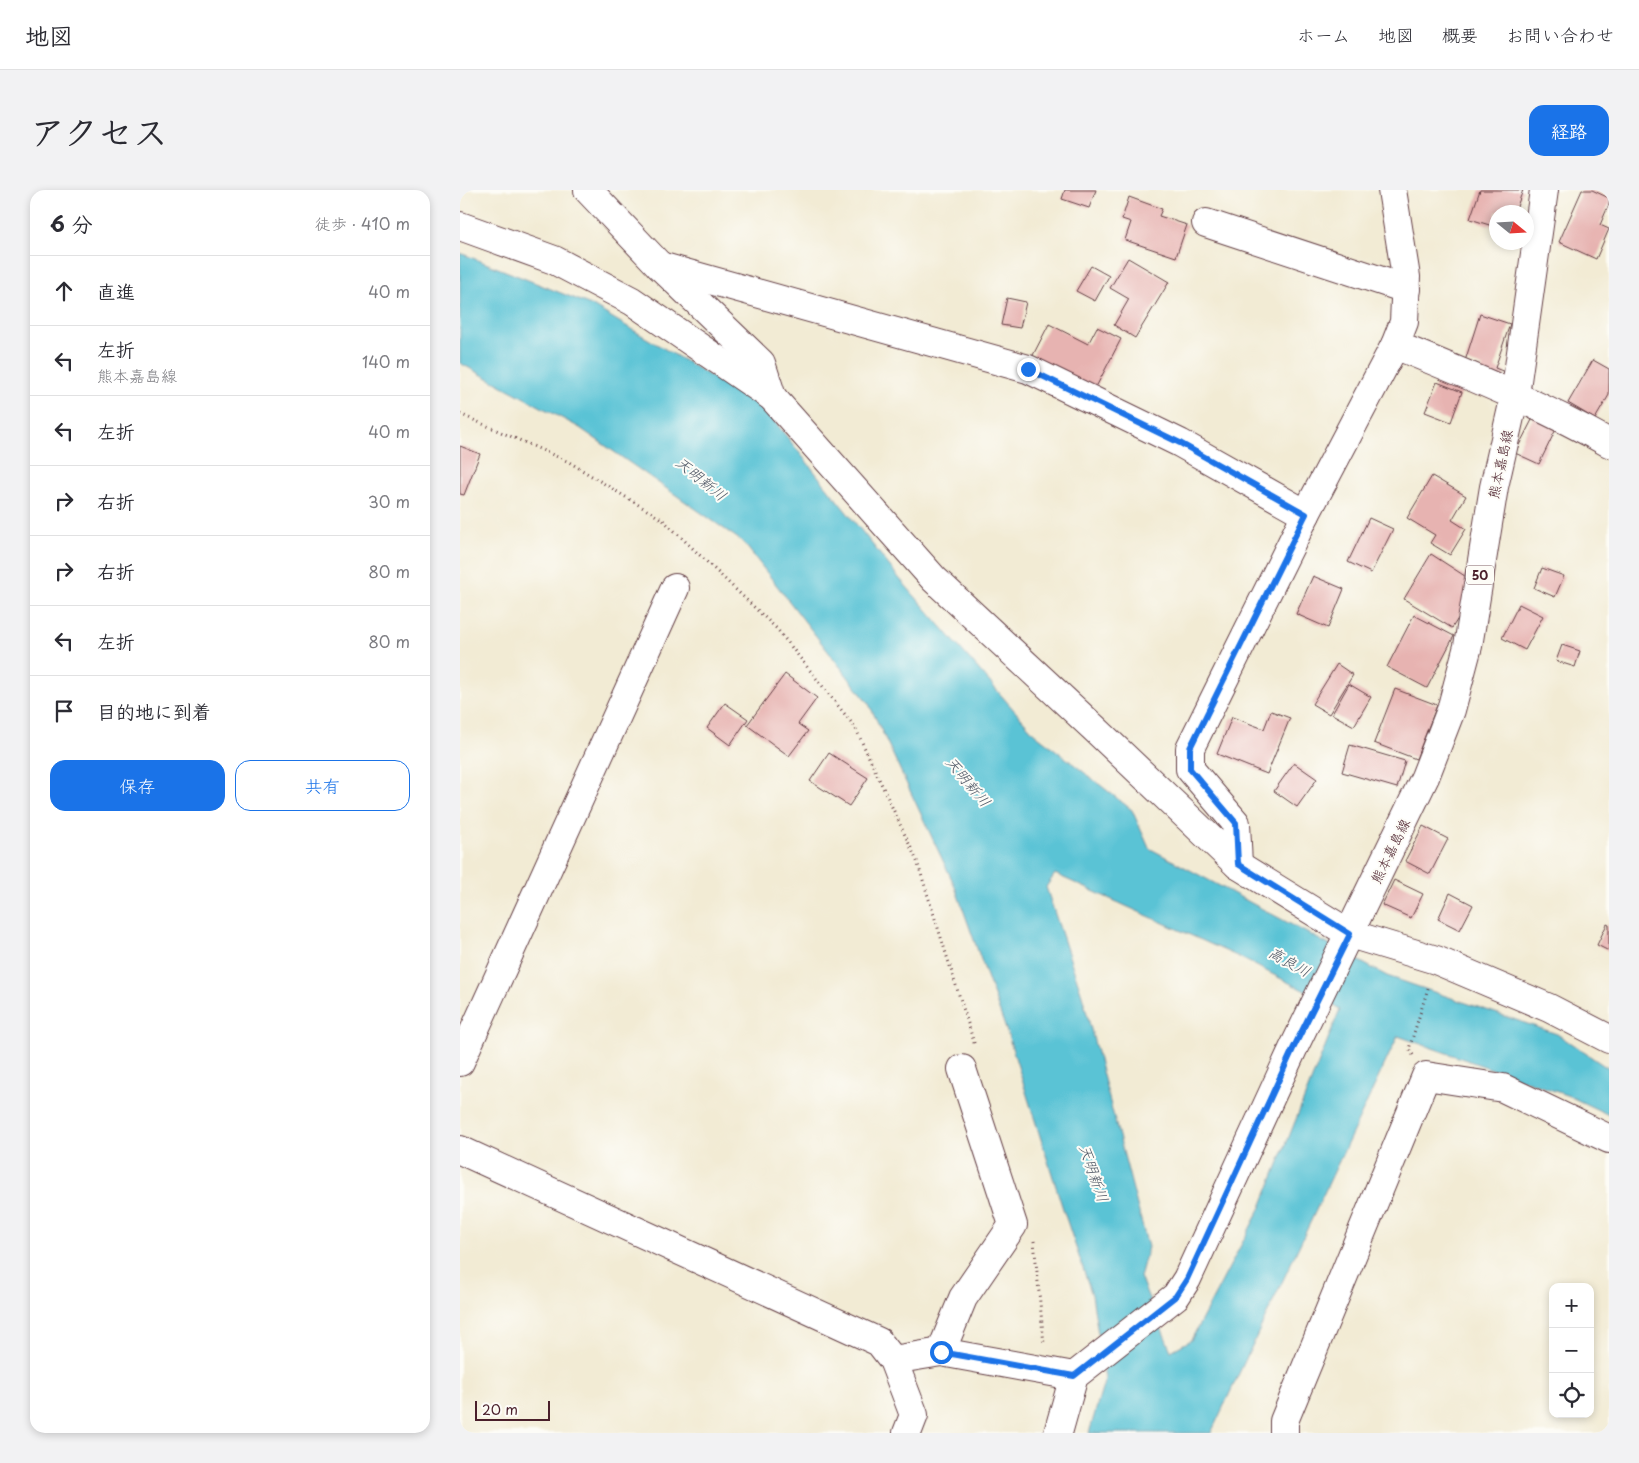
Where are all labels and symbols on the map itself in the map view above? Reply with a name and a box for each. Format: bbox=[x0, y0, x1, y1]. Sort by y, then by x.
north arrow bbox=[1489, 205, 1534, 250]
route end bbox=[1017, 358, 1040, 381]
street label: 熊本嘉島線 bbox=[1482, 428, 1518, 500]
water label: 天明新川 bbox=[671, 450, 733, 506]
road number: 50 bbox=[1466, 566, 1494, 584]
water label: 天明新川 bbox=[941, 751, 997, 811]
street label: 熊本嘉島線 bbox=[1365, 815, 1415, 887]
water label: 高良川 bbox=[1265, 940, 1315, 982]
water label: 天明新川 bbox=[1074, 1141, 1116, 1205]
route start bbox=[930, 1341, 953, 1364]
scale bar bbox=[475, 1398, 550, 1421]

